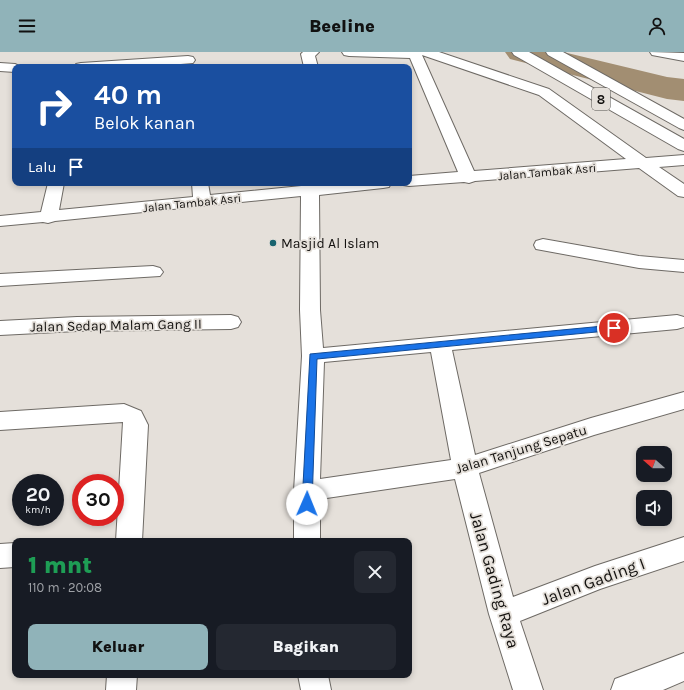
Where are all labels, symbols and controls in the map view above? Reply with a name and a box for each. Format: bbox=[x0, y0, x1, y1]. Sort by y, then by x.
icon: menu bbox=[16, 15, 38, 37]
text: Beeline bbox=[309, 15, 375, 37]
icon: person bbox=[646, 15, 668, 37]
text: 40 m bbox=[94, 78, 162, 111]
icon: right bbox=[28, 80, 80, 132]
road number: 8 bbox=[592, 88, 610, 110]
text: Belok kanan bbox=[94, 112, 195, 134]
icon: arrive bbox=[65, 156, 87, 178]
text: Lalu bbox=[28, 158, 57, 176]
street label: Jalan Tambak Asri bbox=[497, 161, 597, 183]
street label: Jalan Tambak Asri bbox=[142, 191, 242, 215]
place label: Masjid Al Islam bbox=[281, 235, 379, 252]
marker: Masjid Al Islam bbox=[268, 238, 278, 248]
pin bbox=[597, 311, 631, 345]
street label: Jalan Sedap Malam Gang II bbox=[30, 316, 202, 335]
icon: arrive bbox=[603, 317, 625, 339]
street label: Jalan Tanjung Sepatu bbox=[453, 421, 589, 478]
north arrow bbox=[636, 446, 672, 482]
map controls bbox=[636, 446, 672, 526]
speed limit sign: 30 bbox=[72, 474, 124, 526]
text: 20 bbox=[26, 483, 50, 506]
position arrow bbox=[286, 483, 328, 525]
button: sound bbox=[636, 490, 672, 526]
text: km/h bbox=[25, 504, 51, 516]
street label: Jalan Gading Raya bbox=[466, 509, 524, 651]
text: 1 mnt bbox=[28, 551, 92, 579]
button: close bbox=[354, 551, 396, 593]
street label: Jalan Gading I bbox=[538, 553, 648, 609]
text: 110 m · 20:08 bbox=[28, 580, 102, 595]
button: Keluar bbox=[28, 624, 208, 670]
button: Bagikan bbox=[216, 624, 396, 670]

